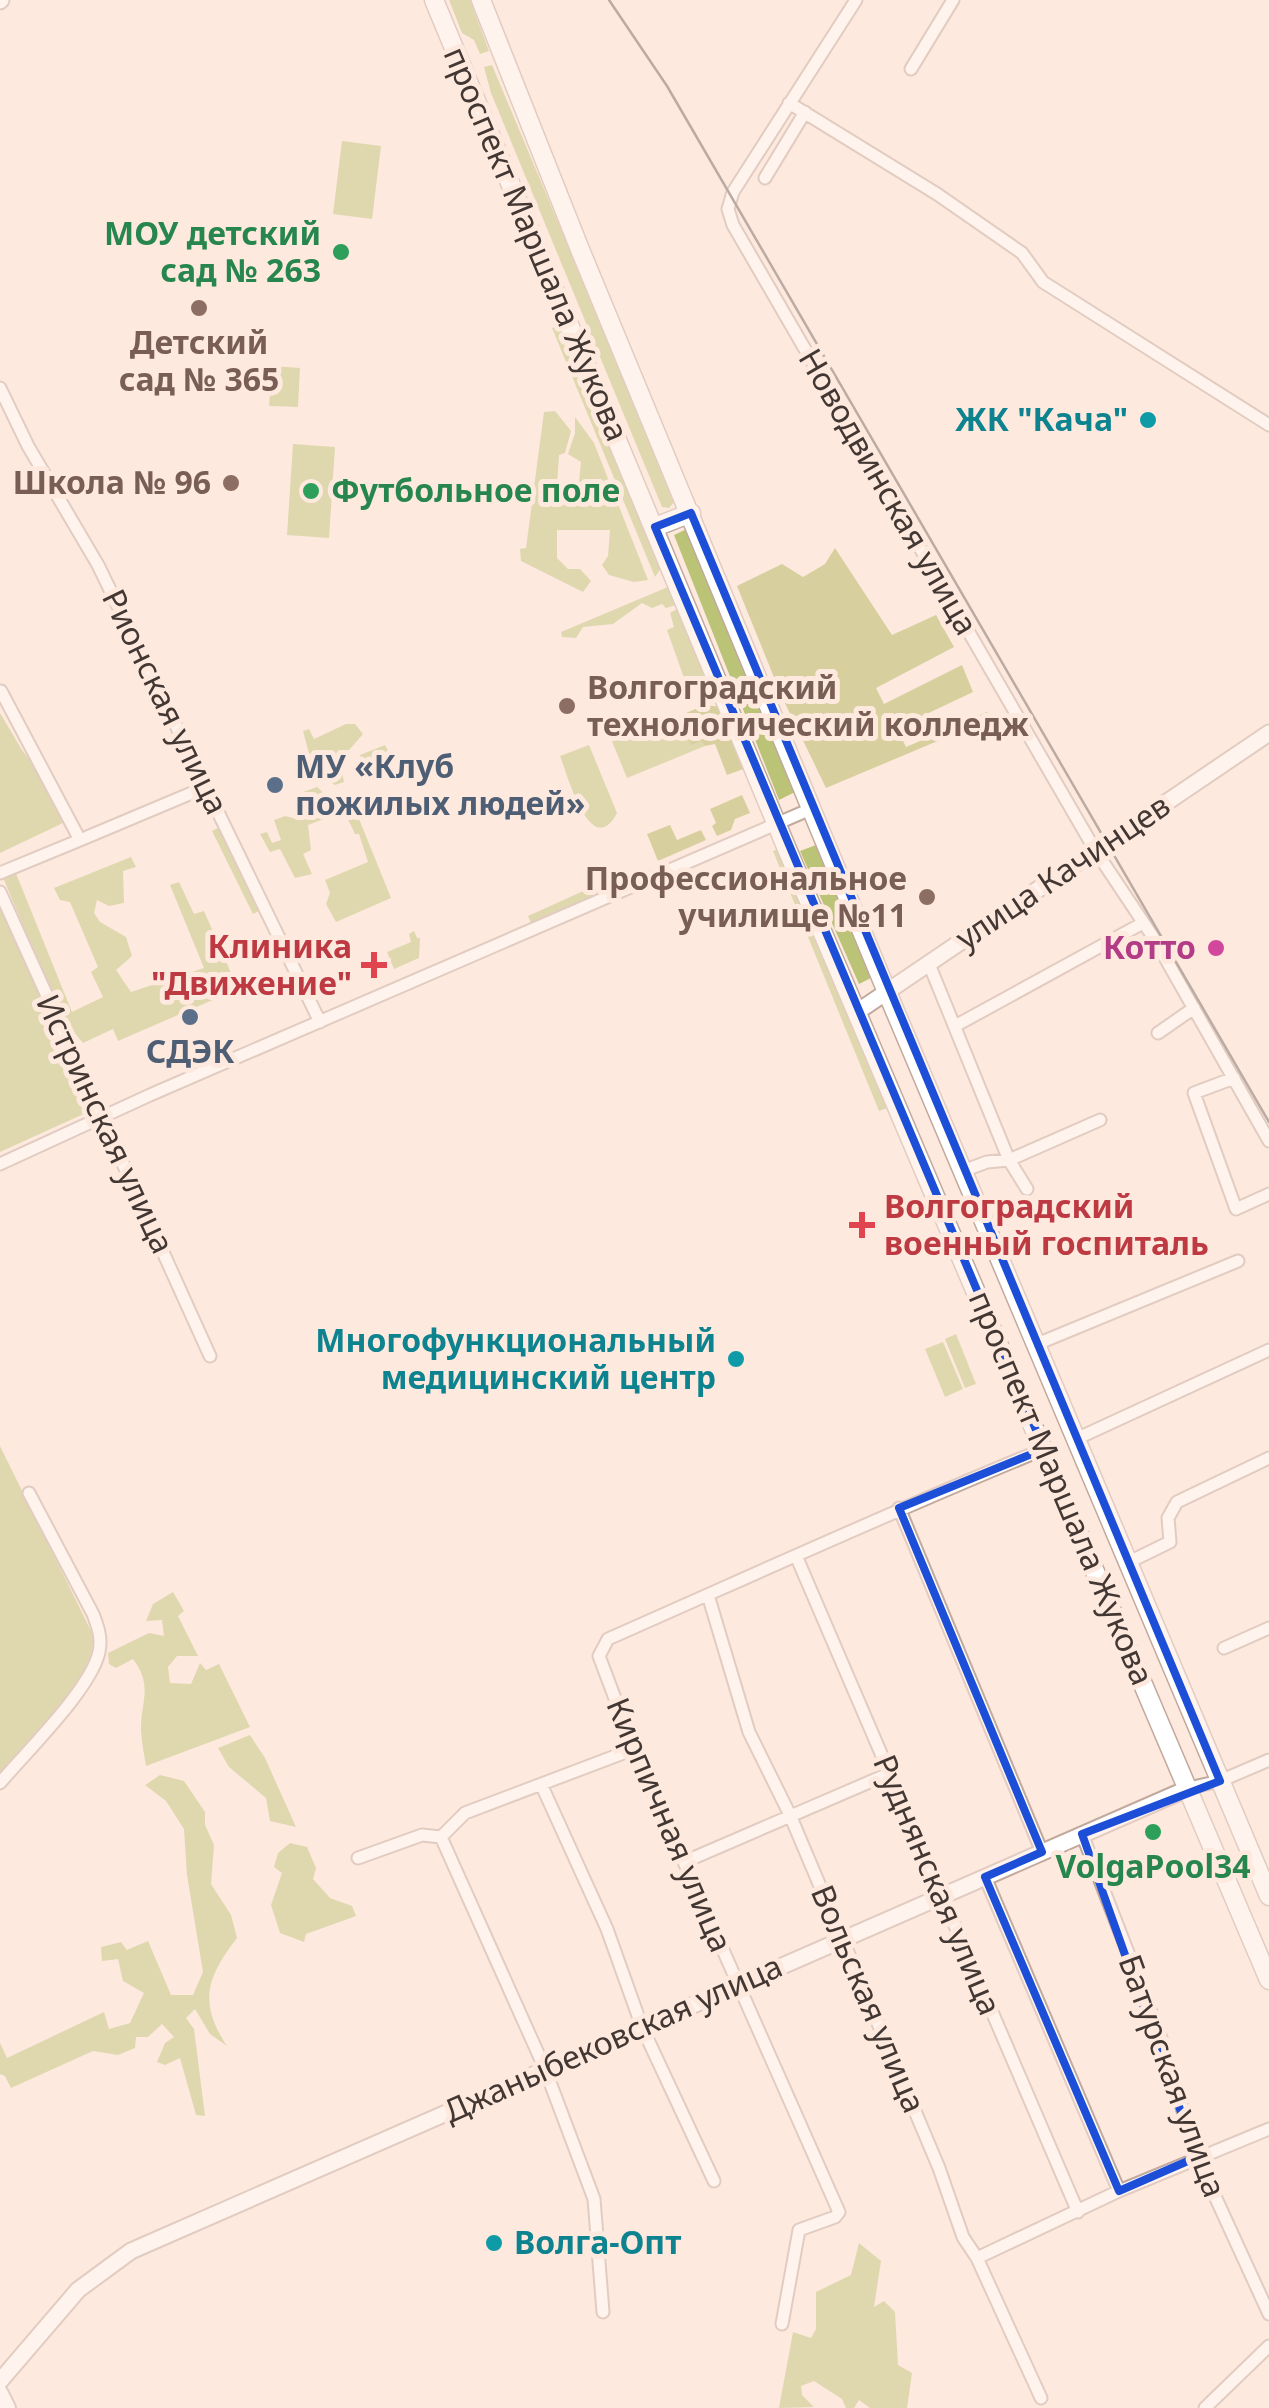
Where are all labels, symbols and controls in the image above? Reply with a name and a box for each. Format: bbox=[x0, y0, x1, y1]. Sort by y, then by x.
street label: проспект Маршала Жукова bbox=[435, 40, 640, 447]
place label: МОУ детский сад № 263 bbox=[104, 211, 321, 291]
marker: МОУ детский сад № 263 bbox=[330, 241, 352, 263]
marker: Детский сад № 365 bbox=[188, 297, 210, 319]
place label: Детский сад № 365 bbox=[119, 320, 279, 400]
street label: Новодвинская улица bbox=[790, 340, 989, 642]
place label: ЖК "Кача" bbox=[955, 397, 1128, 440]
marker: ЖК "Кача" bbox=[1137, 409, 1159, 431]
place label: Школа № 96 bbox=[13, 460, 211, 503]
place label: Футбольное поле bbox=[331, 468, 620, 511]
marker: Школа № 96 bbox=[220, 472, 242, 494]
marker: Футбольное поле bbox=[300, 480, 322, 502]
street label: Рионская улица bbox=[93, 582, 239, 821]
place label: Волгоградский технологический колледж bbox=[587, 665, 1029, 745]
marker: Волгоградский технологический колледж bbox=[556, 695, 578, 717]
place label: МУ «Клуб пожилых людей» bbox=[295, 744, 586, 824]
marker: МУ «Клуб пожилых людей» bbox=[264, 774, 286, 796]
street label: улица Качинцев bbox=[946, 783, 1178, 959]
place label: Профессиональное училище №11 bbox=[585, 856, 907, 936]
marker: Профессиональное училище №11 bbox=[916, 886, 938, 908]
place label: Клиника "Движение" bbox=[151, 924, 352, 1004]
place label: Котто bbox=[1103, 925, 1196, 968]
marker: Котто bbox=[1205, 937, 1227, 959]
marker: Клиника "Движение" bbox=[361, 952, 387, 978]
street label: Истринская улица bbox=[27, 987, 185, 1260]
marker: СДЭК bbox=[179, 1006, 201, 1028]
place label: СДЭК bbox=[146, 1029, 235, 1072]
place label: Волгоградский военный госпиталь bbox=[884, 1184, 1209, 1264]
marker: Волгоградский военный госпиталь bbox=[849, 1212, 875, 1238]
street label: проспект Маршала Жукова bbox=[960, 1284, 1165, 1691]
place label: Многофункциональный медицинский центр bbox=[315, 1318, 716, 1398]
marker: Многофункциональный медицинский центр bbox=[725, 1348, 747, 1370]
street label: Кирпичная улица bbox=[597, 1691, 743, 1958]
street label: Руднянская улица bbox=[864, 1748, 1013, 2021]
marker: VolgaPool34 bbox=[1142, 1821, 1164, 1843]
place label: VolgaPool34 bbox=[1055, 1844, 1251, 1887]
street label: Вольская улица bbox=[802, 1878, 937, 2119]
street label: Джаныбековская улица bbox=[436, 1943, 788, 2132]
street label: Батурская улица bbox=[1110, 1948, 1237, 2203]
place label: Волга-Опт bbox=[514, 2220, 681, 2263]
marker: Волга-Опт bbox=[483, 2232, 505, 2254]

